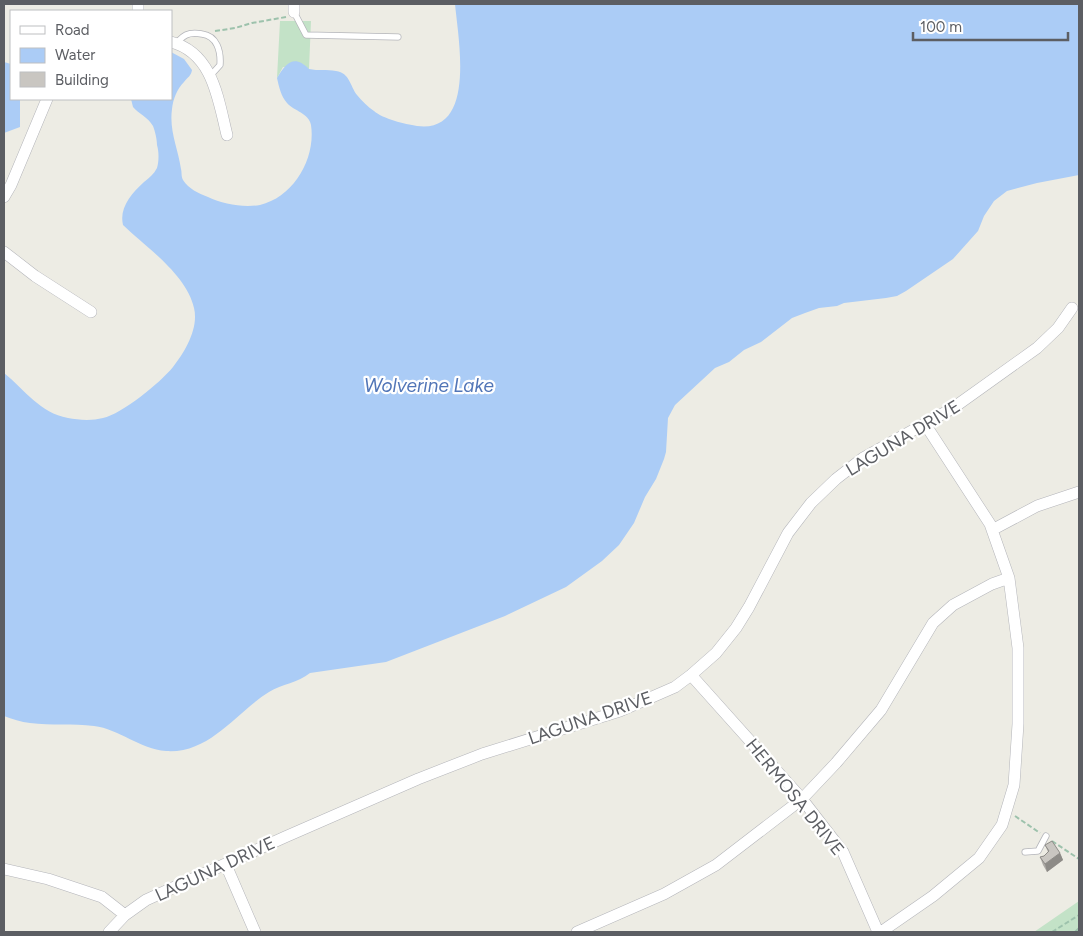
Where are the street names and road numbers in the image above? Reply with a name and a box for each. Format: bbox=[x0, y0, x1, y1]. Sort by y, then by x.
street label: LAGUNA DRIVE bbox=[842, 395, 964, 481]
street label: LAGUNA DRIVE bbox=[525, 686, 655, 750]
street label: HERMOSA DRIVE bbox=[741, 734, 849, 860]
street label: LAGUNA DRIVE bbox=[152, 832, 278, 906]

